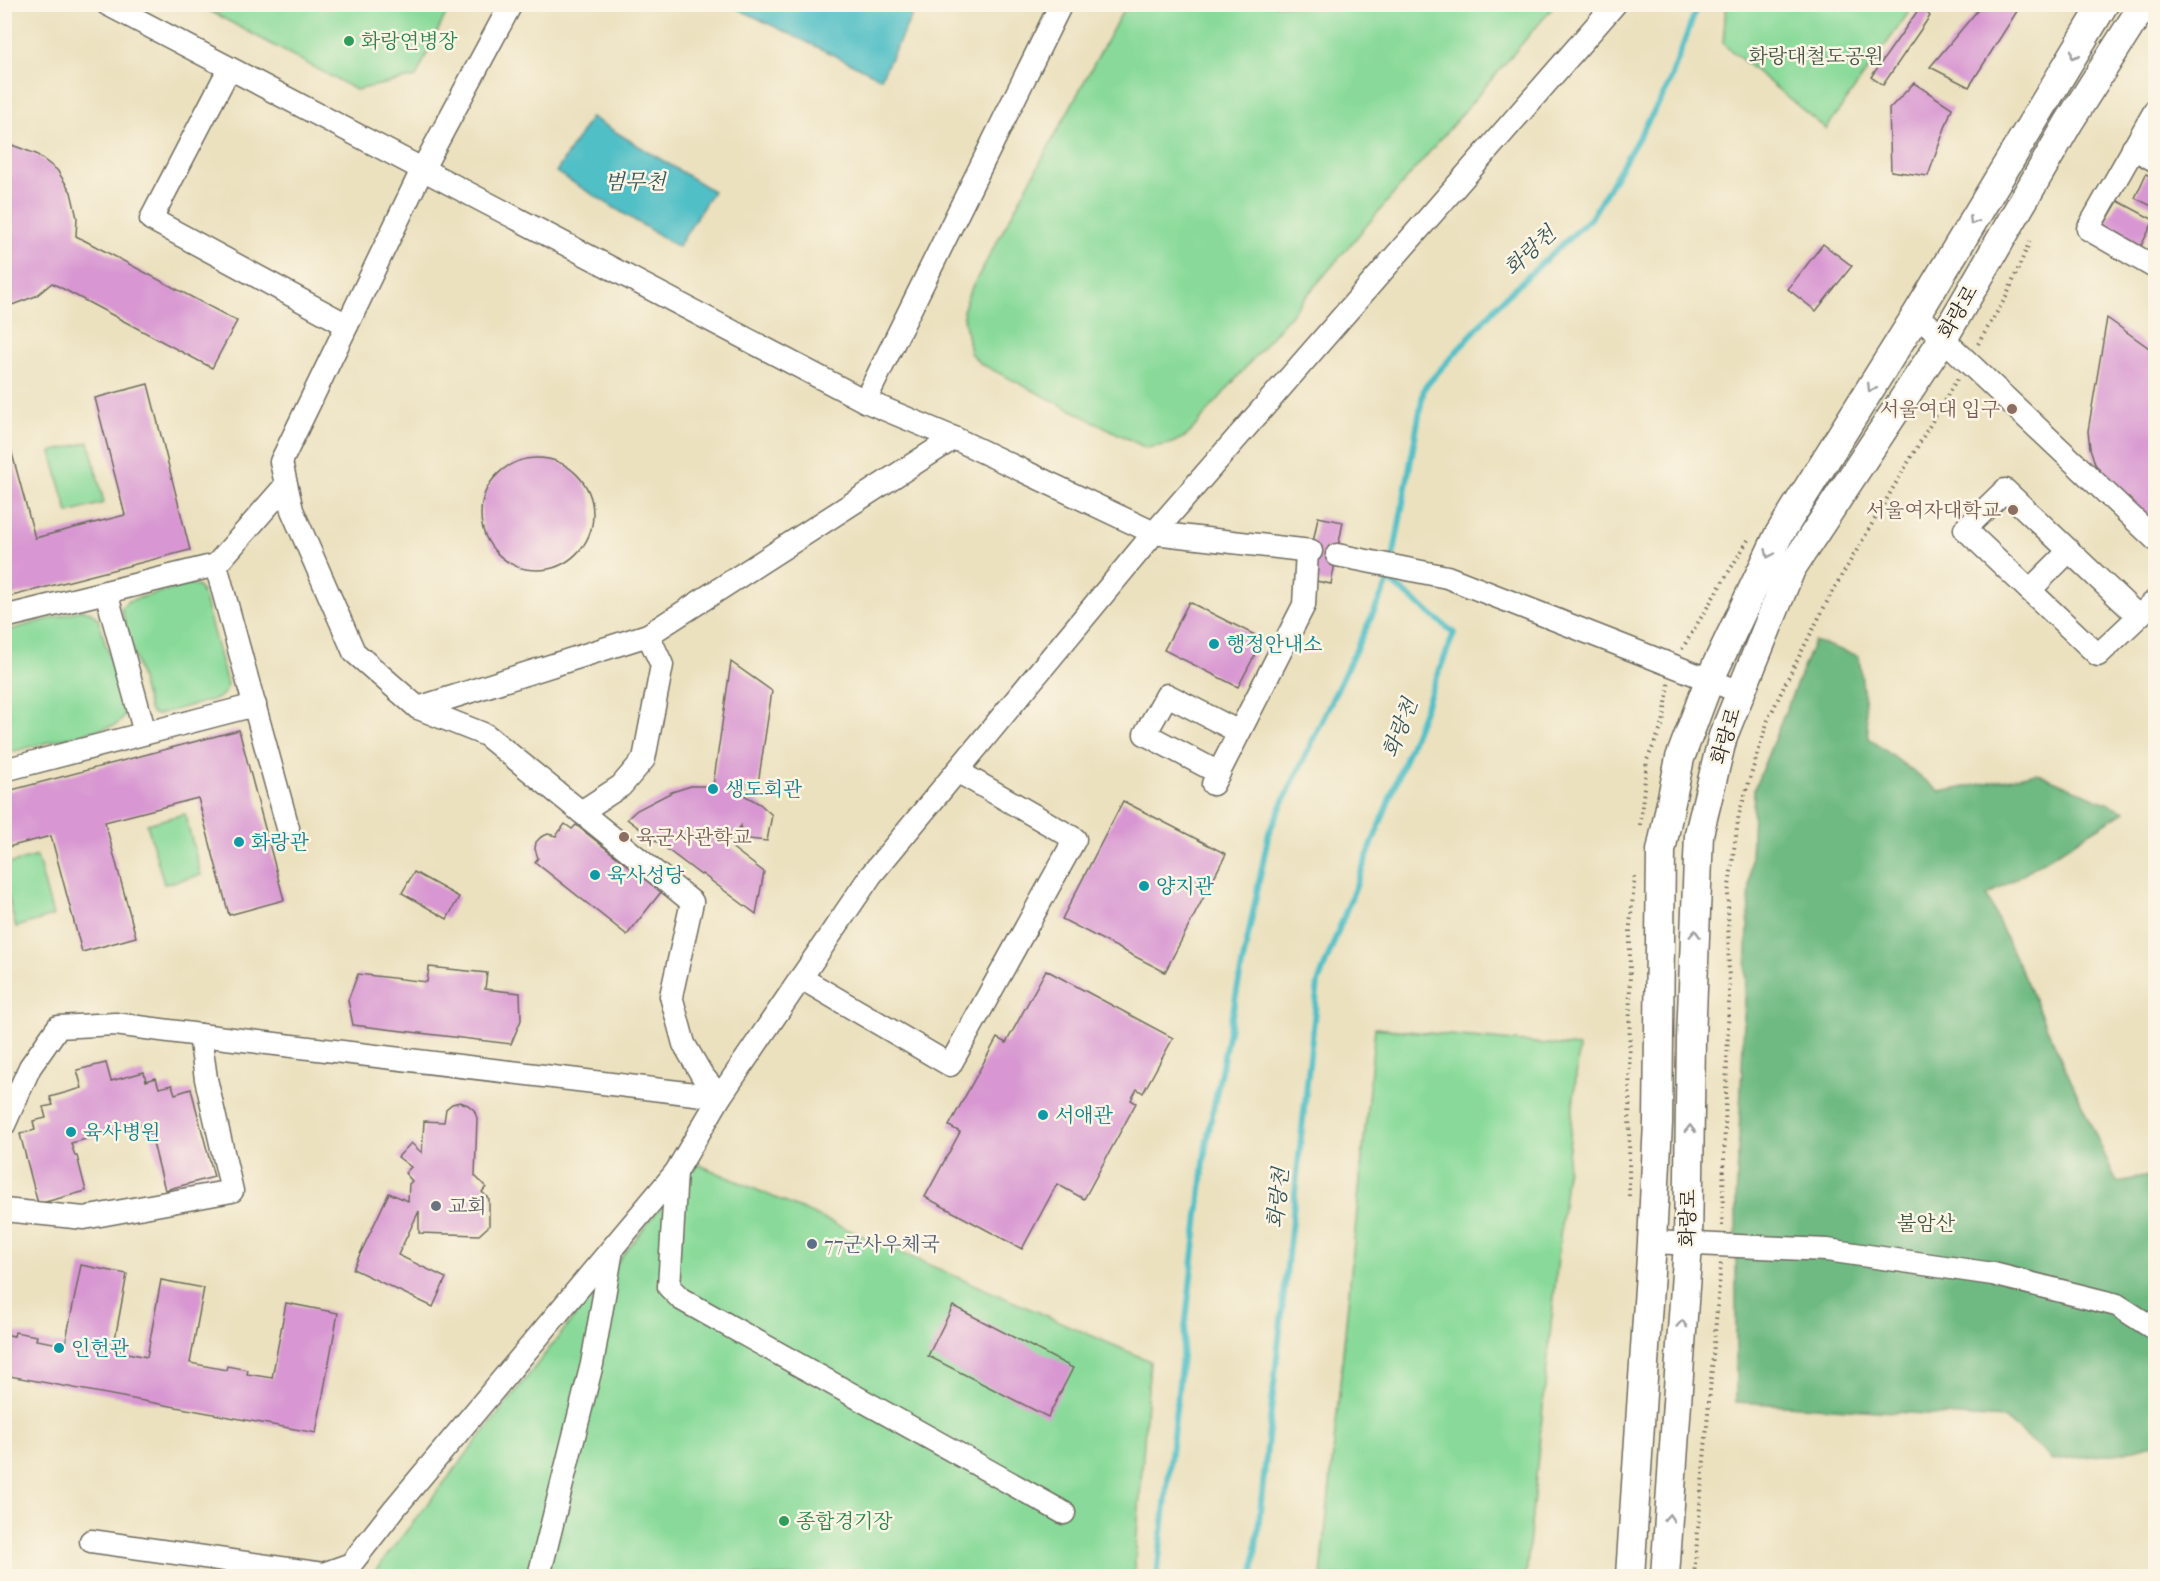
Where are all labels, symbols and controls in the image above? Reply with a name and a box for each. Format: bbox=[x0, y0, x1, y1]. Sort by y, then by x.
place label: 화랑연병장 bbox=[361, 30, 458, 53]
marker: 화랑연병장 bbox=[342, 34, 356, 48]
park label: 화랑대철도공원 bbox=[1748, 45, 1884, 68]
one-way arrow bbox=[2069, 49, 2081, 59]
water label: 범무천 bbox=[605, 170, 667, 194]
one-way arrow bbox=[1968, 215, 1980, 225]
water label: 화랑천 bbox=[1500, 220, 1562, 281]
street label: 화랑로 bbox=[1934, 281, 1982, 343]
one-way arrow bbox=[1866, 382, 1878, 392]
place label: 서울여대 입구 bbox=[1880, 398, 2000, 421]
marker: 서울여대 입구 bbox=[2005, 402, 2019, 416]
place label: 서울여자대학교 bbox=[1866, 499, 2002, 522]
marker: 서울여자대학교 bbox=[2006, 503, 2020, 517]
one-way arrow bbox=[1765, 548, 1777, 559]
place label: 행정안내소 bbox=[1226, 633, 1323, 656]
marker: 행정안내소 bbox=[1207, 637, 1221, 651]
water label: 화랑천 bbox=[1378, 694, 1423, 761]
street label: 화랑로 bbox=[1707, 705, 1745, 767]
place label: 생도회관 bbox=[725, 778, 803, 801]
marker: 생도회관 bbox=[706, 782, 720, 796]
place label: 육군사관학교 bbox=[636, 826, 753, 849]
marker: 육군사관학교 bbox=[617, 830, 631, 844]
place label: 화랑관 bbox=[251, 831, 310, 854]
marker: 화랑관 bbox=[232, 835, 246, 849]
place label: 육사성당 bbox=[607, 864, 685, 887]
marker: 육사성당 bbox=[588, 868, 602, 882]
place label: 양지관 bbox=[1156, 875, 1215, 898]
marker: 양지관 bbox=[1137, 879, 1151, 893]
one-way arrow bbox=[1689, 929, 1702, 938]
place label: 서애관 bbox=[1055, 1104, 1114, 1127]
marker: 서애관 bbox=[1036, 1108, 1050, 1122]
place label: 육사병원 bbox=[83, 1121, 160, 1144]
one-way arrow bbox=[1683, 1124, 1696, 1133]
marker: 육사병원 bbox=[64, 1125, 78, 1139]
water label: 화랑천 bbox=[1263, 1165, 1293, 1230]
street label: 화랑로 bbox=[1676, 1189, 1700, 1247]
place label: 교회 bbox=[448, 1195, 487, 1218]
marker: 교회 bbox=[429, 1199, 443, 1213]
park label: 불암산 bbox=[1897, 1212, 1956, 1235]
place label: 77군사우체국 bbox=[824, 1233, 940, 1256]
marker: 77군사우체국 bbox=[805, 1237, 819, 1251]
one-way arrow bbox=[1675, 1319, 1688, 1328]
place label: 인헌관 bbox=[71, 1337, 130, 1360]
marker: 인헌관 bbox=[52, 1341, 66, 1355]
place label: 종합경기장 bbox=[796, 1510, 893, 1533]
marker: 종합경기장 bbox=[777, 1514, 791, 1528]
one-way arrow bbox=[1662, 1514, 1675, 1523]

